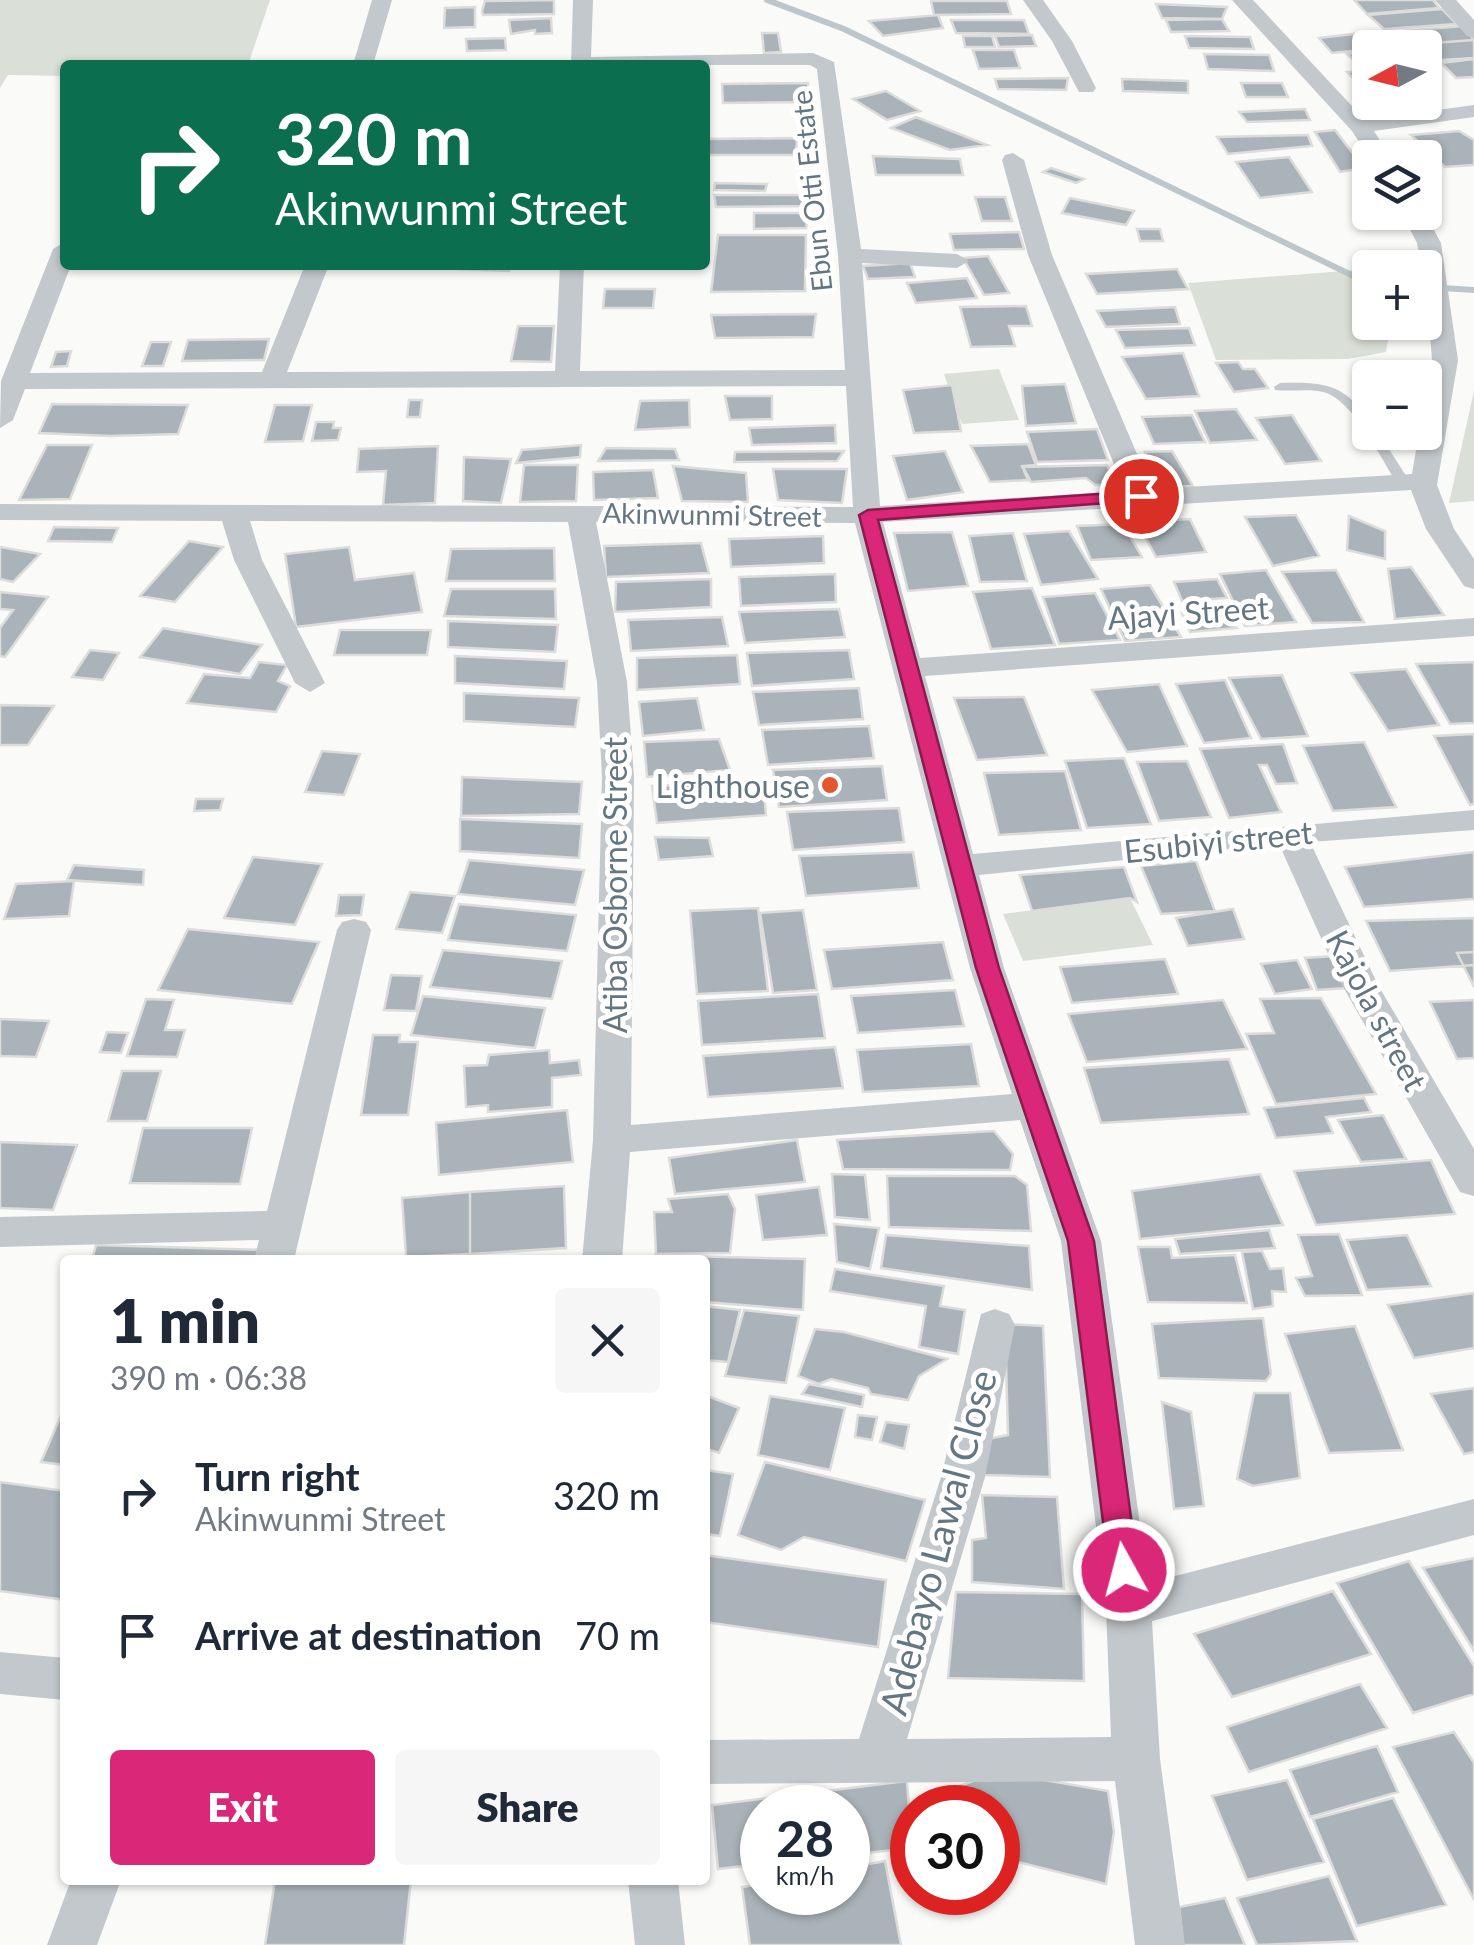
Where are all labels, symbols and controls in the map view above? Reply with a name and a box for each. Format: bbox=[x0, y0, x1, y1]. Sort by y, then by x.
north arrow bbox=[1352, 30, 1442, 120]
map controls bbox=[1352, 30, 1442, 450]
street label: Ebun Otti Estate bbox=[784, 89, 838, 293]
text: 320 m bbox=[275, 96, 472, 180]
icon: right bbox=[110, 100, 240, 230]
button: layers bbox=[1352, 140, 1442, 230]
text: Akinwunmi Street bbox=[275, 181, 627, 235]
button: + bbox=[1352, 250, 1442, 340]
button: − bbox=[1352, 360, 1442, 450]
pin bbox=[1099, 454, 1184, 539]
icon: arrive bbox=[1114, 469, 1169, 524]
street label: Akinwunmi Street bbox=[602, 495, 822, 533]
street label: Ajayi Street bbox=[1106, 587, 1270, 637]
street label: Atiba Osborne Street bbox=[595, 736, 634, 1033]
place label: Lighthouse bbox=[656, 766, 810, 805]
marker: Lighthouse bbox=[819, 774, 841, 796]
street label: Esubiyi street bbox=[1122, 812, 1315, 870]
street label: Kajola street bbox=[1318, 923, 1436, 1097]
text: 1 min bbox=[110, 1284, 260, 1356]
button: close bbox=[555, 1288, 660, 1393]
text: 390 m · 06:38 bbox=[110, 1358, 307, 1397]
street label: Adebayo Lawal Close bbox=[869, 1365, 1005, 1719]
text: Turn right bbox=[195, 1453, 360, 1499]
icon: right bbox=[110, 1468, 165, 1523]
text: 320 m bbox=[553, 1472, 660, 1518]
text: Akinwunmi Street bbox=[195, 1499, 446, 1538]
position arrow bbox=[1072, 1518, 1176, 1622]
icon: arrive bbox=[110, 1608, 165, 1663]
text: Arrive at destination bbox=[195, 1612, 542, 1658]
text: 70 m bbox=[575, 1612, 660, 1658]
button: Exit bbox=[110, 1750, 375, 1865]
button: Share bbox=[395, 1750, 660, 1865]
speed limit sign: 30 bbox=[890, 1785, 1020, 1915]
text: 28 bbox=[776, 1808, 834, 1868]
text: km/h bbox=[776, 1860, 834, 1890]

